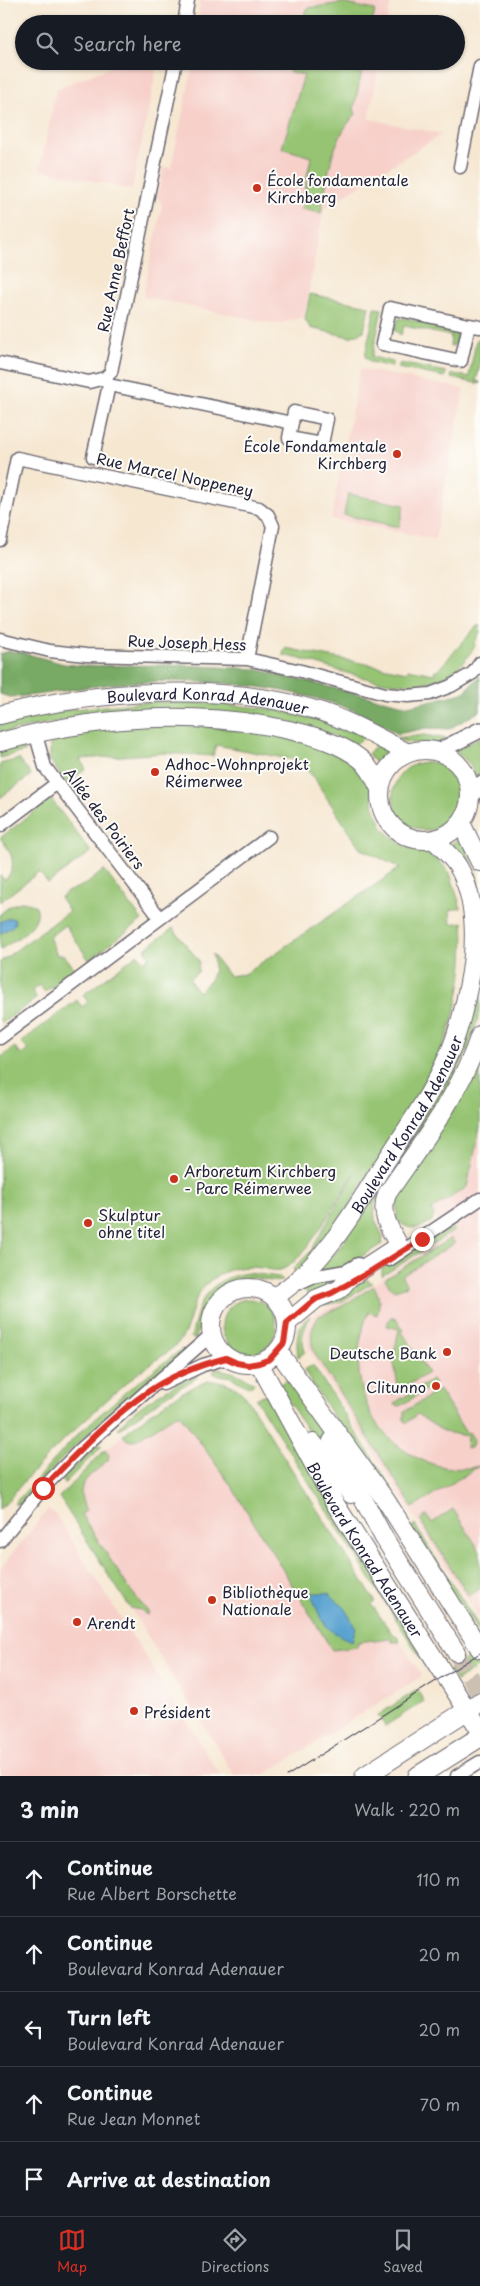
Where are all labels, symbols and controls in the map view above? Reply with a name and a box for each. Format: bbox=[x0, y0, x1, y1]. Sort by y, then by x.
search box bbox=[15, 15, 465, 70]
icon: search bbox=[33, 29, 61, 57]
text: Search here bbox=[73, 29, 182, 57]
place label: École fondamentale Kirchberg bbox=[267, 168, 409, 208]
marker: École fondamentale Kirchberg bbox=[251, 182, 263, 194]
street label: Rue Anne Beffort bbox=[91, 206, 139, 334]
place label: École Fondamentale Kirchberg bbox=[243, 434, 387, 474]
street label: Rue Marcel Noppeney bbox=[94, 446, 256, 502]
marker: École Fondamentale Kirchberg bbox=[391, 448, 403, 460]
street label: Rue Joseph Hess bbox=[127, 628, 247, 656]
street label: Boulevard Konrad Adenauer bbox=[105, 681, 312, 719]
place label: Adhoc-Wohnprojekt Réimerwee bbox=[165, 752, 309, 792]
street label: Allée des Poiriers bbox=[59, 762, 151, 874]
marker: Adhoc-Wohnprojekt Réimerwee bbox=[149, 766, 161, 778]
street label: Boulevard Konrad Adenauer bbox=[344, 1032, 467, 1217]
place label: Arboretum Kirchberg - Parc Réimerwee bbox=[184, 1159, 336, 1199]
marker: Arboretum Kirchberg - Parc Réimerwee bbox=[168, 1173, 180, 1185]
place label: Skulptur ohne titel bbox=[98, 1203, 165, 1243]
marker: Skulptur ohne titel bbox=[82, 1217, 94, 1229]
route end bbox=[411, 1228, 434, 1251]
place label: Deutsche Bank bbox=[330, 1341, 437, 1364]
marker: Deutsche Bank bbox=[441, 1346, 453, 1358]
place label: Clitunno bbox=[366, 1375, 426, 1398]
marker: Clitunno bbox=[430, 1380, 442, 1392]
street label: Boulevard Konrad Adenauer bbox=[303, 1457, 429, 1642]
route start bbox=[32, 1477, 55, 1500]
place label: Bibliothèque Nationale bbox=[222, 1580, 309, 1620]
marker: Bibliothèque Nationale bbox=[206, 1594, 218, 1606]
place label: Arendt bbox=[87, 1611, 136, 1634]
marker: Arendt bbox=[71, 1616, 83, 1628]
place label: Président bbox=[144, 1700, 211, 1723]
marker: Président bbox=[128, 1705, 140, 1717]
text: 3 min bbox=[20, 1793, 79, 1825]
text: Walk · 220 m bbox=[354, 1797, 460, 1821]
text: Continue bbox=[67, 1853, 153, 1881]
icon: ahead bbox=[20, 1865, 48, 1893]
text: 110 m bbox=[417, 1867, 460, 1891]
text: Rue Albert Borschette bbox=[67, 1881, 237, 1905]
text: Continue bbox=[67, 1928, 153, 1956]
icon: ahead bbox=[20, 1940, 48, 1968]
text: 20 m bbox=[419, 1942, 460, 1966]
text: Boulevard Konrad Adenauer bbox=[67, 1956, 284, 1980]
text: Turn left bbox=[67, 2003, 151, 2031]
icon: left bbox=[20, 2015, 48, 2043]
text: 20 m bbox=[419, 2017, 460, 2041]
text: Boulevard Konrad Adenauer bbox=[67, 2031, 284, 2055]
text: Continue bbox=[67, 2078, 153, 2106]
icon: ahead bbox=[20, 2090, 48, 2118]
text: 70 m bbox=[420, 2092, 460, 2116]
text: Rue Jean Monnet bbox=[67, 2106, 200, 2130]
icon: arrive bbox=[20, 2165, 48, 2193]
text: Arrive at destination bbox=[67, 2165, 271, 2193]
tab: Map bbox=[57, 2226, 87, 2277]
tab: Directions bbox=[201, 2226, 269, 2277]
tab: Saved bbox=[383, 2226, 423, 2277]

